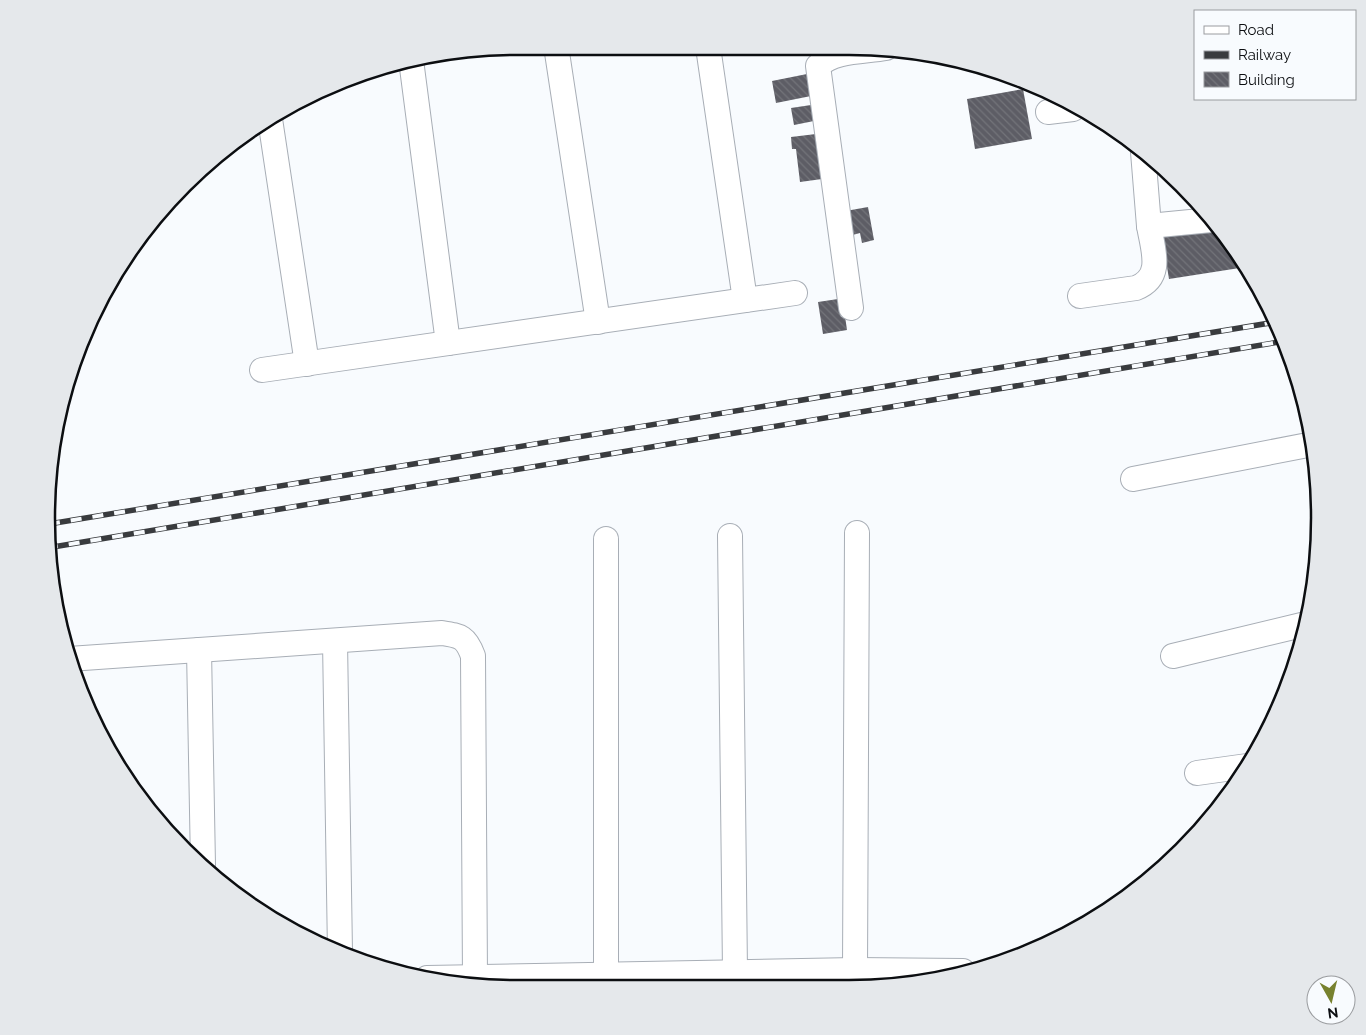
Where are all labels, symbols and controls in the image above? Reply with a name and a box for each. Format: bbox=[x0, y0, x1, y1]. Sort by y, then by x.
legend bbox=[1194, 10, 1356, 100]
text: Road bbox=[1238, 21, 1274, 39]
text: Railway bbox=[1238, 46, 1291, 64]
text: Building bbox=[1238, 71, 1295, 89]
north arrow bbox=[1306, 975, 1356, 1025]
text: N bbox=[1326, 1004, 1339, 1022]

